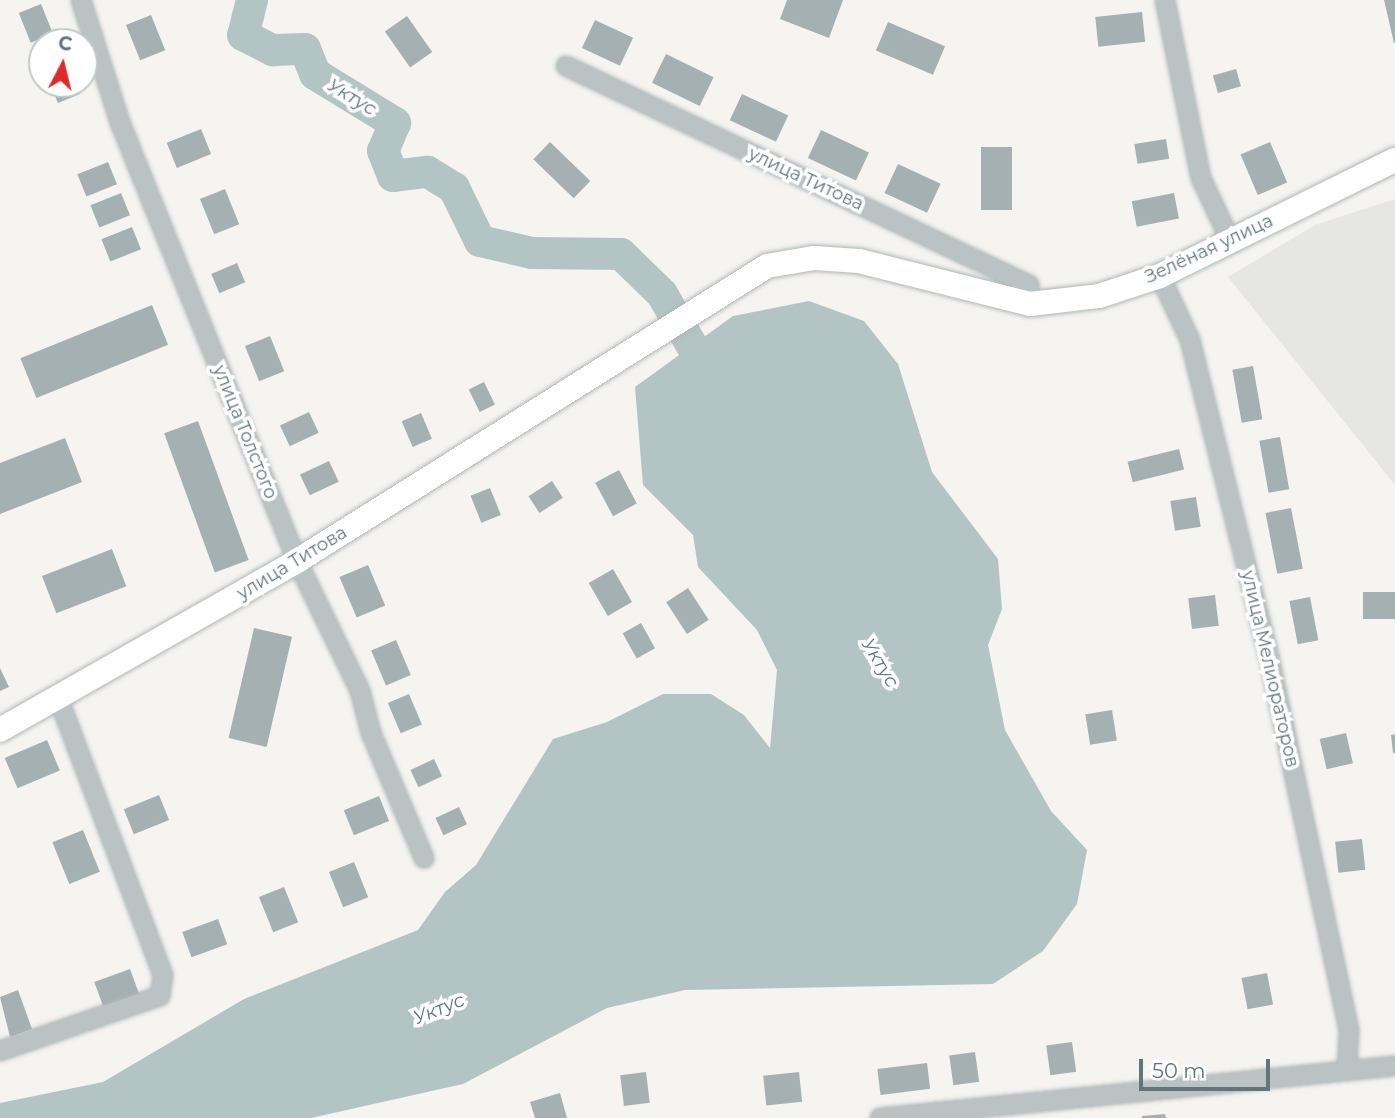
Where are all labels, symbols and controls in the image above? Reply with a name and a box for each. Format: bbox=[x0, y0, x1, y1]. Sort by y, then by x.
north arrow bbox=[28, 28, 98, 98]
text: С bbox=[57, 31, 74, 56]
water label: Уктус bbox=[323, 73, 381, 121]
street label: улица Титова bbox=[745, 143, 867, 215]
street label: Зелёная улица bbox=[1141, 210, 1277, 288]
street label: улица Толстого bbox=[208, 362, 282, 502]
street label: улица Титова bbox=[233, 522, 351, 604]
street label: улица Мелиораторов bbox=[1237, 568, 1303, 770]
water label: Уктус bbox=[856, 634, 904, 692]
water label: Уктус bbox=[410, 988, 468, 1030]
scale bar bbox=[1143, 1044, 1274, 1088]
text: 50 m bbox=[1152, 1058, 1206, 1083]

